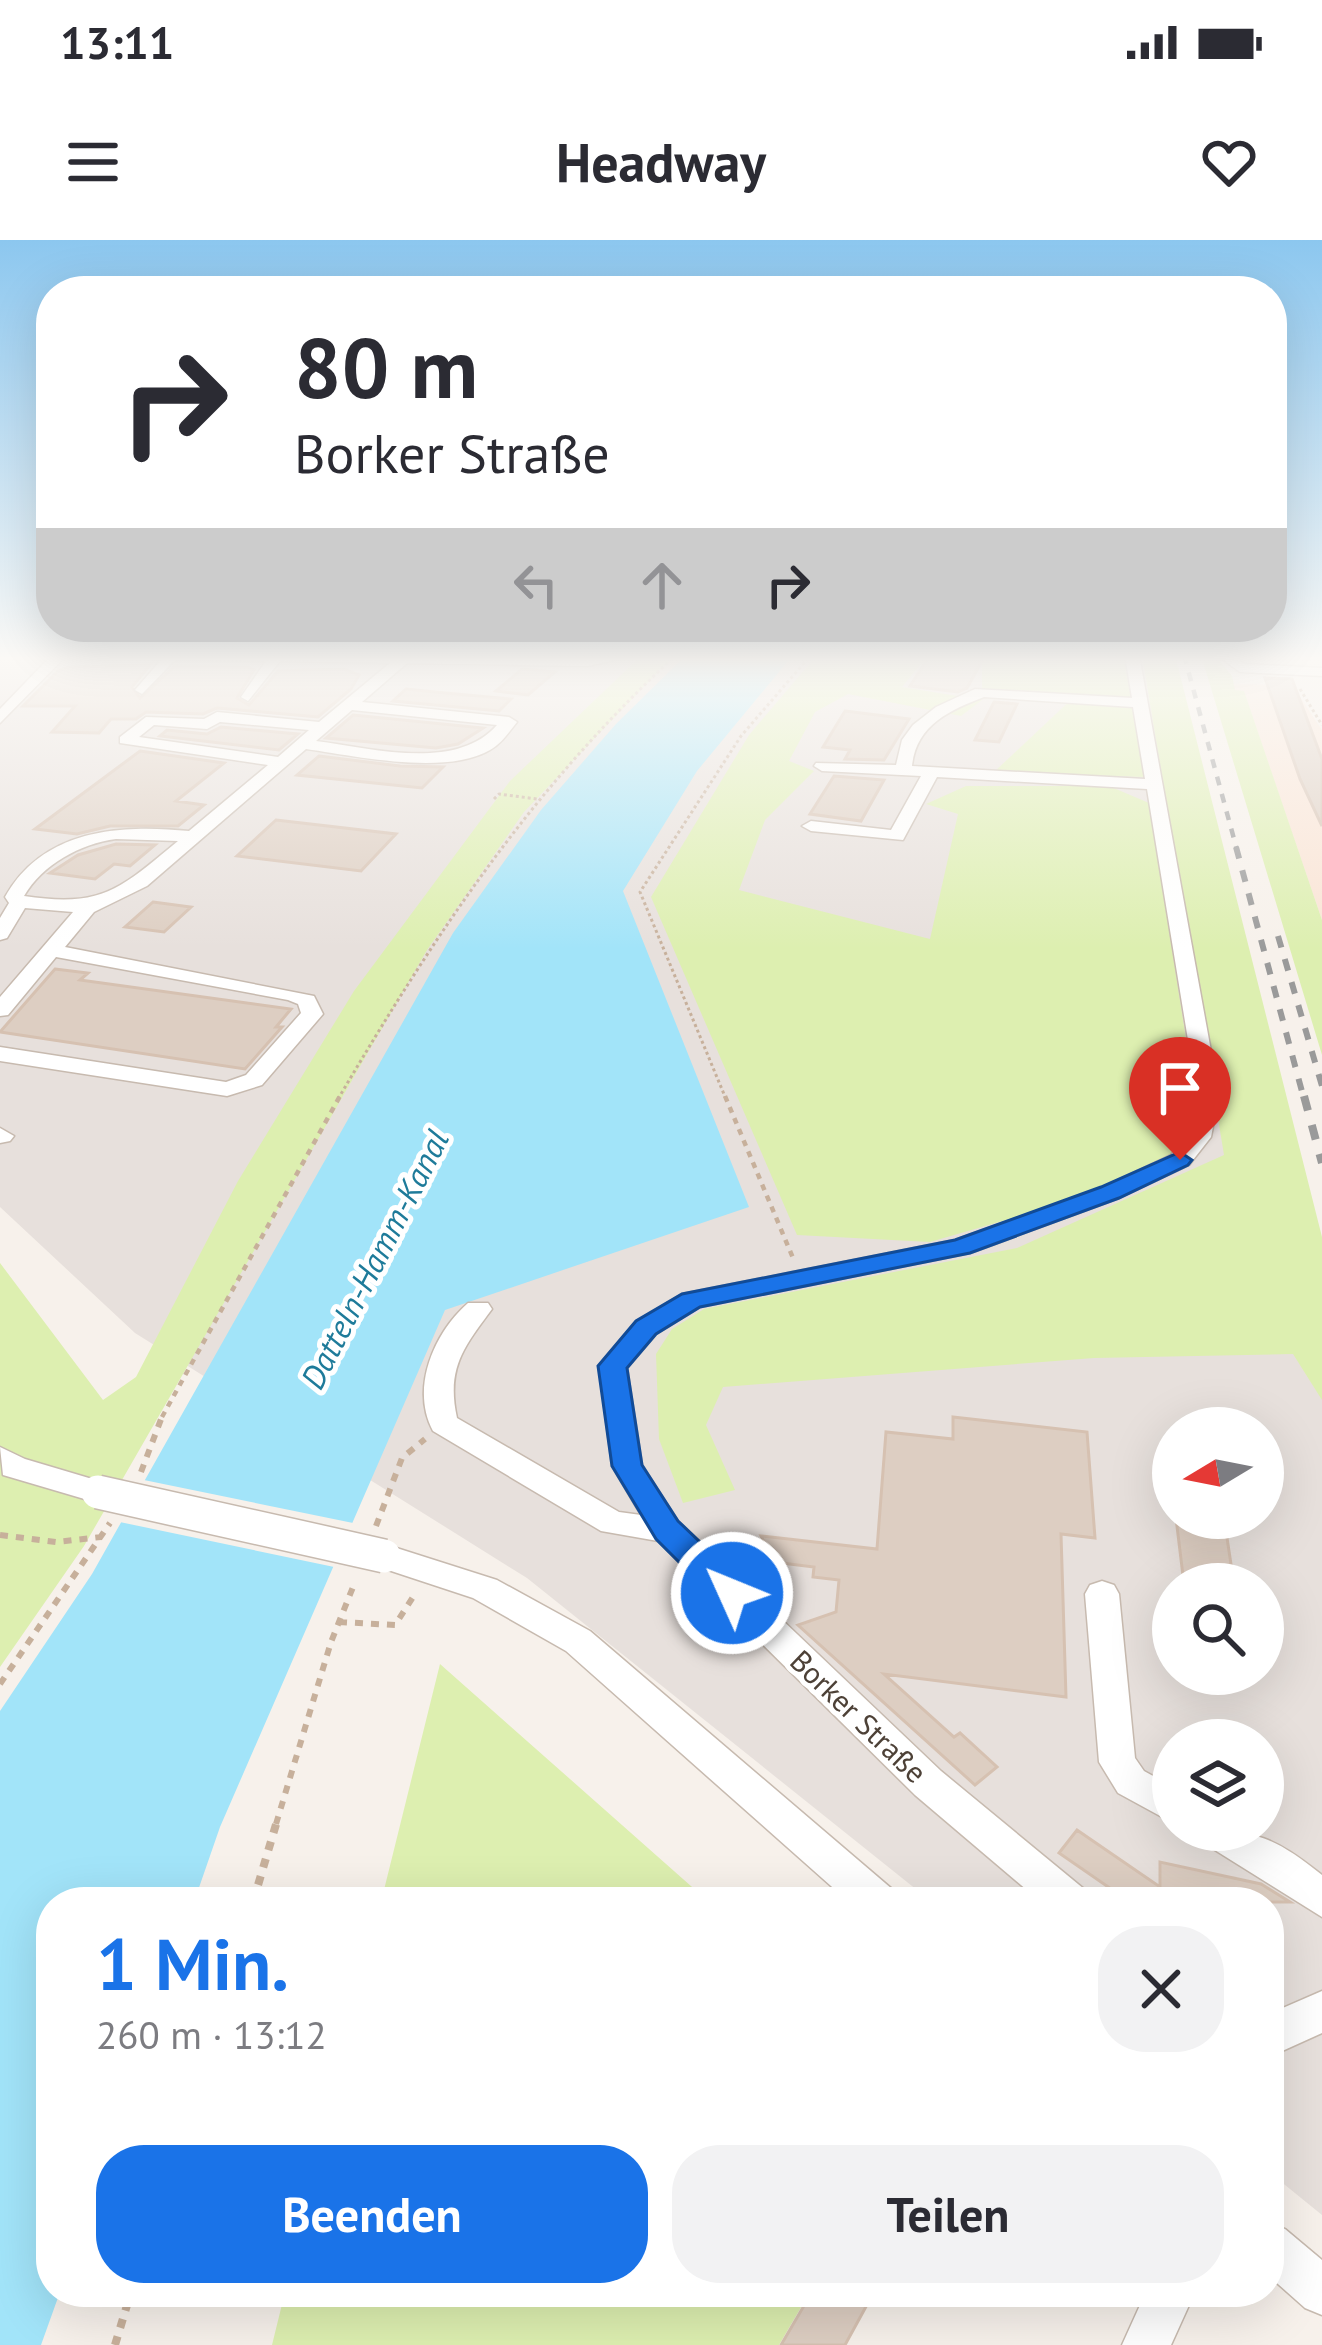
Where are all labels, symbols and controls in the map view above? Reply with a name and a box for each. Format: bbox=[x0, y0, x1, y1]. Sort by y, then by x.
text: 13:11 bbox=[60, 13, 174, 71]
text: Headway bbox=[556, 127, 766, 197]
icon: menu bbox=[60, 129, 126, 195]
icon: heart bbox=[1196, 129, 1262, 195]
text: 80 m bbox=[294, 312, 478, 421]
icon: right bbox=[96, 324, 252, 480]
text: Borker Straße bbox=[294, 418, 610, 488]
icon: left bbox=[503, 552, 569, 618]
icon: ahead bbox=[629, 552, 695, 618]
icon: right bbox=[755, 552, 821, 618]
pin bbox=[1129, 1037, 1231, 1160]
icon: arrive bbox=[1147, 1055, 1213, 1121]
water label: Datteln-Hamm-Kanal bbox=[290, 1122, 458, 1396]
north arrow bbox=[1152, 1407, 1284, 1539]
map controls bbox=[1152, 1407, 1284, 1851]
position arrow bbox=[669, 1530, 795, 1656]
button: search bbox=[1152, 1563, 1284, 1695]
street label: Borker Straße bbox=[782, 1641, 936, 1791]
button: layers bbox=[1152, 1719, 1284, 1851]
text: 1 Min. bbox=[96, 1917, 289, 2010]
button: close bbox=[1098, 1926, 1224, 2052]
text: 260 m · 13:12 bbox=[96, 2009, 327, 2060]
button: Beenden bbox=[96, 2145, 648, 2283]
button: Teilen bbox=[672, 2145, 1224, 2283]

